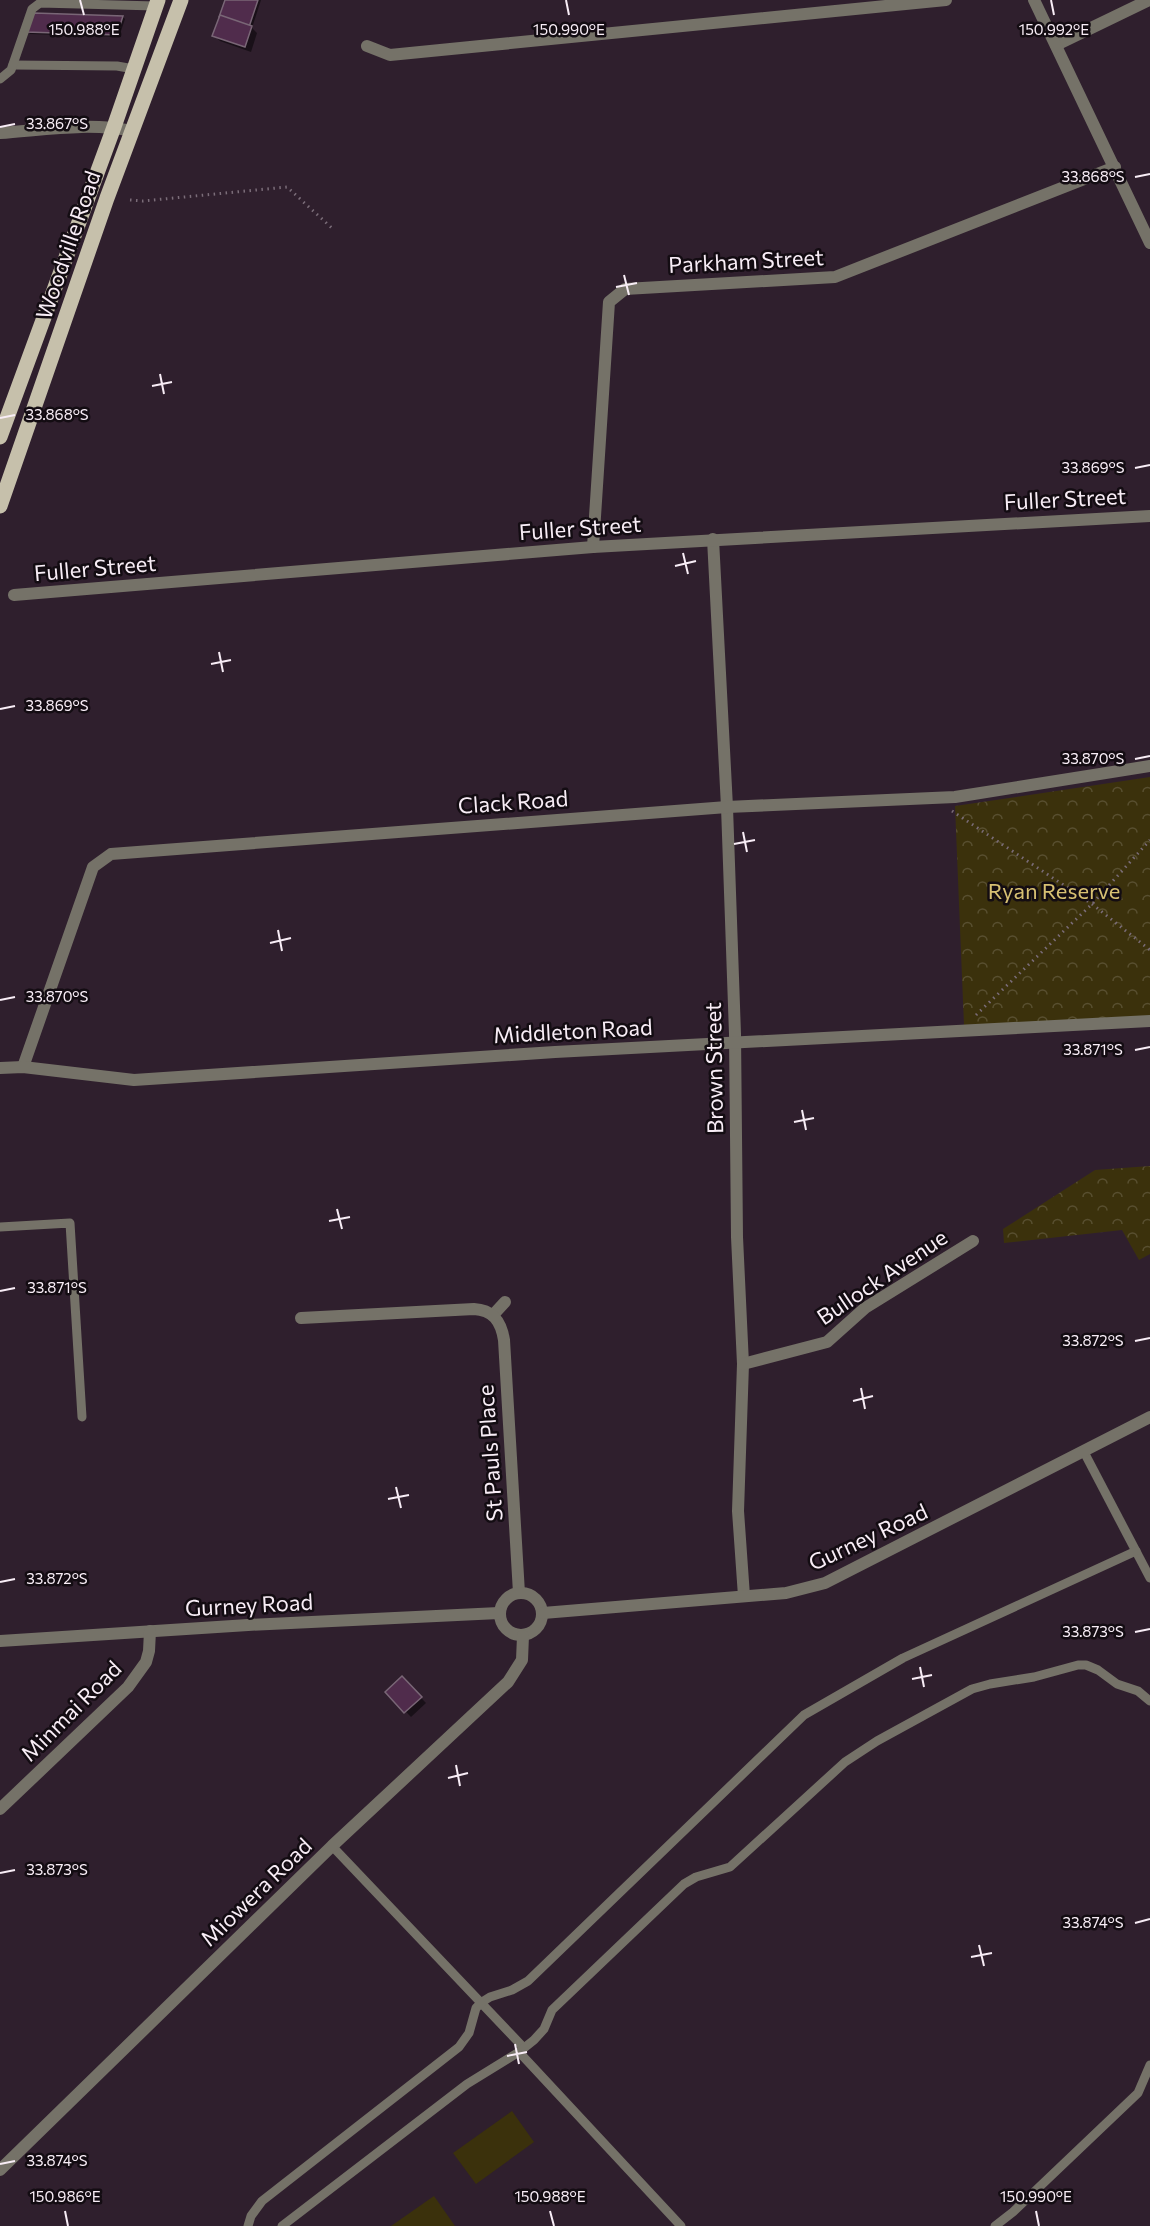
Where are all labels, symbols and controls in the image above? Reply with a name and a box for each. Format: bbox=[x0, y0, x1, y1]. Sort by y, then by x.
text: 150.988°E bbox=[48, 20, 120, 38]
text: 150.990°E bbox=[533, 20, 605, 38]
text: 150.992°E bbox=[1019, 20, 1089, 38]
text: 33.867°S bbox=[26, 114, 88, 132]
street label: Woodville Road bbox=[29, 167, 106, 323]
text: 33.868°S bbox=[1061, 167, 1125, 185]
street label: Parkham Street bbox=[668, 243, 824, 278]
text: 33.868°S bbox=[25, 405, 89, 423]
text: 33.869°S bbox=[1061, 458, 1125, 476]
street label: Fuller Street bbox=[1003, 482, 1127, 515]
street label: Fuller Street bbox=[518, 510, 642, 545]
street label: Fuller Street bbox=[33, 549, 157, 586]
text: 33.869°S bbox=[25, 696, 89, 714]
text: 33.870°S bbox=[1062, 749, 1125, 767]
street label: Clack Road bbox=[457, 784, 569, 819]
park label: Ryan Reserve bbox=[988, 877, 1120, 904]
text: 33.870°S bbox=[26, 987, 89, 1005]
street label: Brown Street bbox=[699, 1002, 728, 1134]
street label: Middleton Road bbox=[493, 1013, 653, 1048]
text: 33.871°S bbox=[1063, 1040, 1123, 1058]
street label: Bullock Avenue bbox=[812, 1223, 952, 1330]
text: 33.871°S bbox=[27, 1278, 87, 1296]
text: 33.872°S bbox=[1062, 1331, 1124, 1349]
street label: St Pauls Place bbox=[471, 1384, 508, 1522]
street label: Gurney Road bbox=[804, 1497, 932, 1576]
text: 33.872°S bbox=[26, 1569, 88, 1587]
street label: Gurney Road bbox=[184, 1588, 314, 1621]
text: 33.873°S bbox=[1062, 1622, 1124, 1640]
street label: Minmai Road bbox=[15, 1655, 127, 1767]
street label: Miowera Road bbox=[194, 1832, 317, 1951]
text: 33.873°S bbox=[26, 1860, 88, 1878]
text: 33.874°S bbox=[1063, 1913, 1124, 1931]
text: 33.874°S bbox=[27, 2151, 88, 2169]
text: 150.986°E bbox=[29, 2187, 101, 2205]
text: 150.988°E bbox=[514, 2187, 586, 2205]
text: 150.990°E bbox=[1000, 2187, 1072, 2205]

